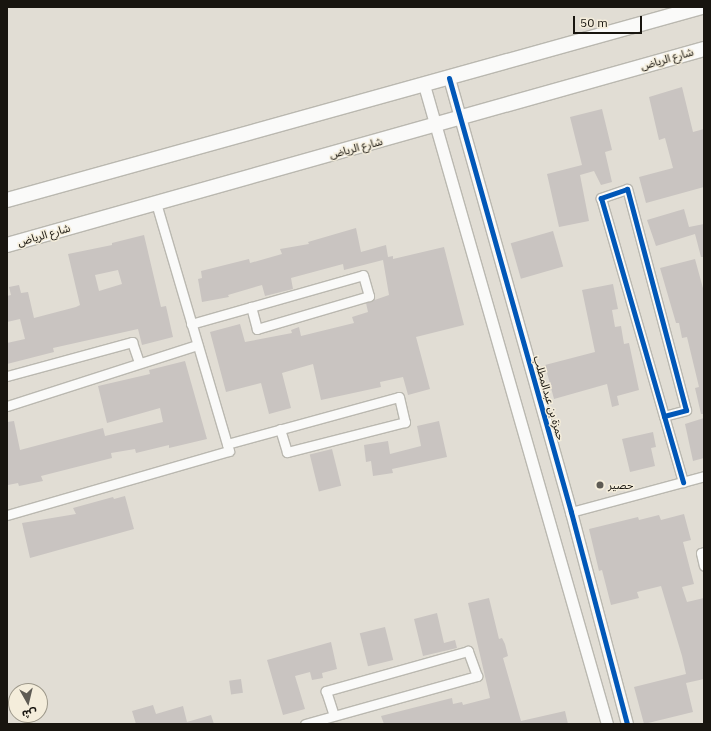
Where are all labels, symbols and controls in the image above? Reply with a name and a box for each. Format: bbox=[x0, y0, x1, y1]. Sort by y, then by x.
scale bar bbox=[575, 8, 644, 34]
text: 50 m bbox=[580, 15, 608, 30]
street label: شارع الرياض bbox=[639, 45, 695, 73]
street label: شارع الرياض bbox=[328, 135, 384, 161]
street label: شارع الرياض bbox=[16, 221, 72, 249]
street label: حمزة بن عبدالمطلب bbox=[531, 354, 567, 442]
place label: حصير bbox=[608, 478, 633, 492]
marker: حصير bbox=[595, 480, 605, 490]
north arrow bbox=[8, 683, 48, 723]
text: ش bbox=[21, 706, 38, 722]

